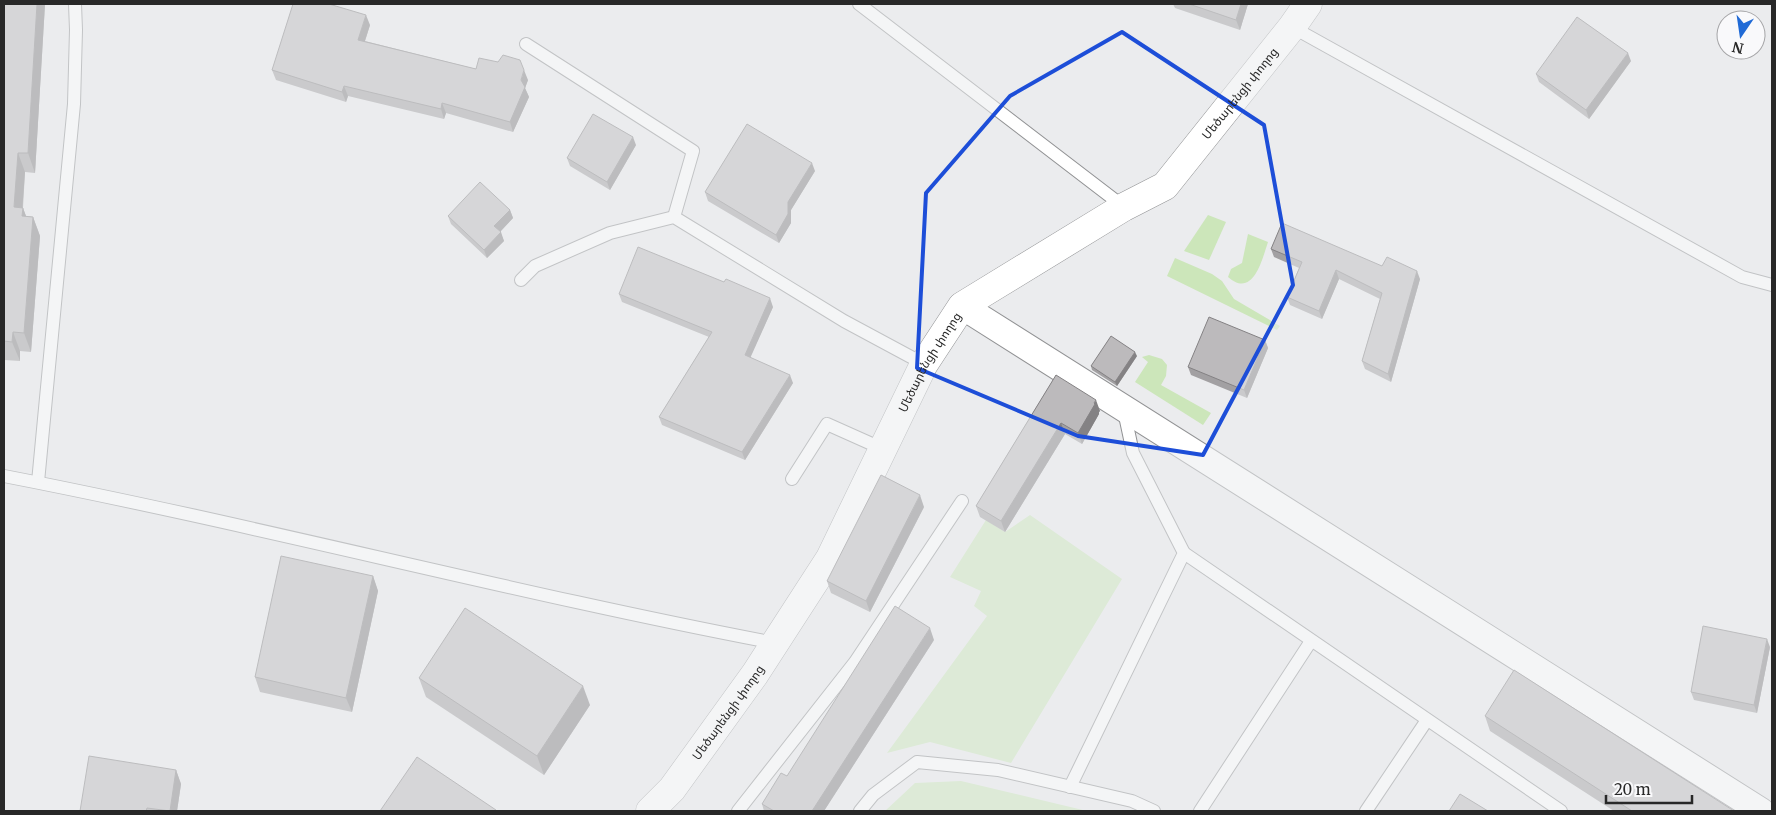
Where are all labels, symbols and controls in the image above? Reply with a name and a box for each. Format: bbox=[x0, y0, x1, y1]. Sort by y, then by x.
north arrow bbox=[1716, 10, 1766, 60]
text: N bbox=[1731, 38, 1745, 58]
street label: Մեծարենցի փողոց bbox=[1198, 44, 1281, 142]
street label: Մեծարենցի փողոց bbox=[894, 309, 964, 414]
street label: Մեծարենցի փողոց bbox=[688, 662, 767, 762]
scale bar bbox=[1606, 772, 1692, 804]
text: 20 m bbox=[1614, 780, 1651, 799]

